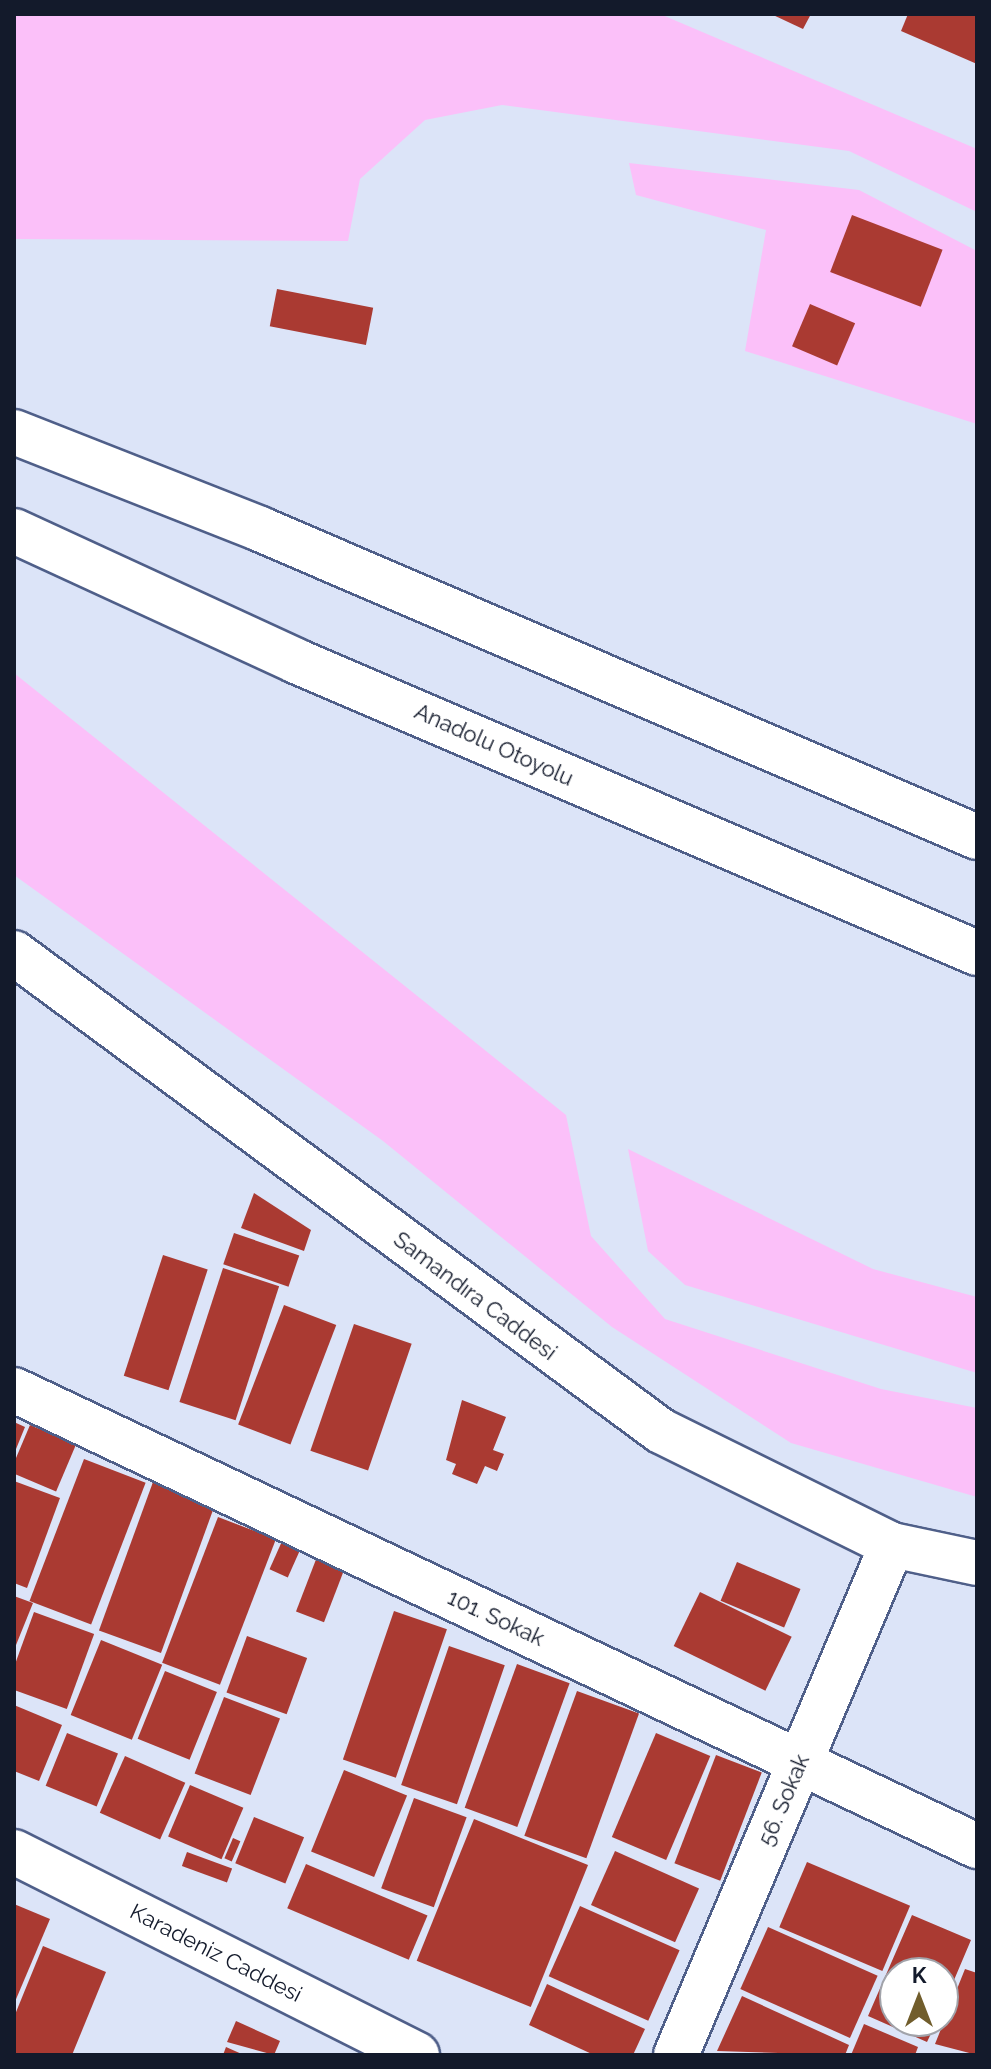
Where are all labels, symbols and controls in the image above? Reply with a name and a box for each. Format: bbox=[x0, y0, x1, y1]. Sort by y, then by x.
street label: Anadolu Otoyolu bbox=[410, 698, 578, 792]
street label: Samandıra Caddesi bbox=[388, 1226, 562, 1366]
street label: 101. Sokak bbox=[443, 1584, 549, 1652]
street label: 56. Sokak bbox=[753, 1750, 815, 1850]
street label: Karadeniz Caddesi bbox=[126, 1898, 306, 2008]
north arrow bbox=[879, 1957, 959, 2037]
text: K bbox=[912, 1962, 926, 1988]

